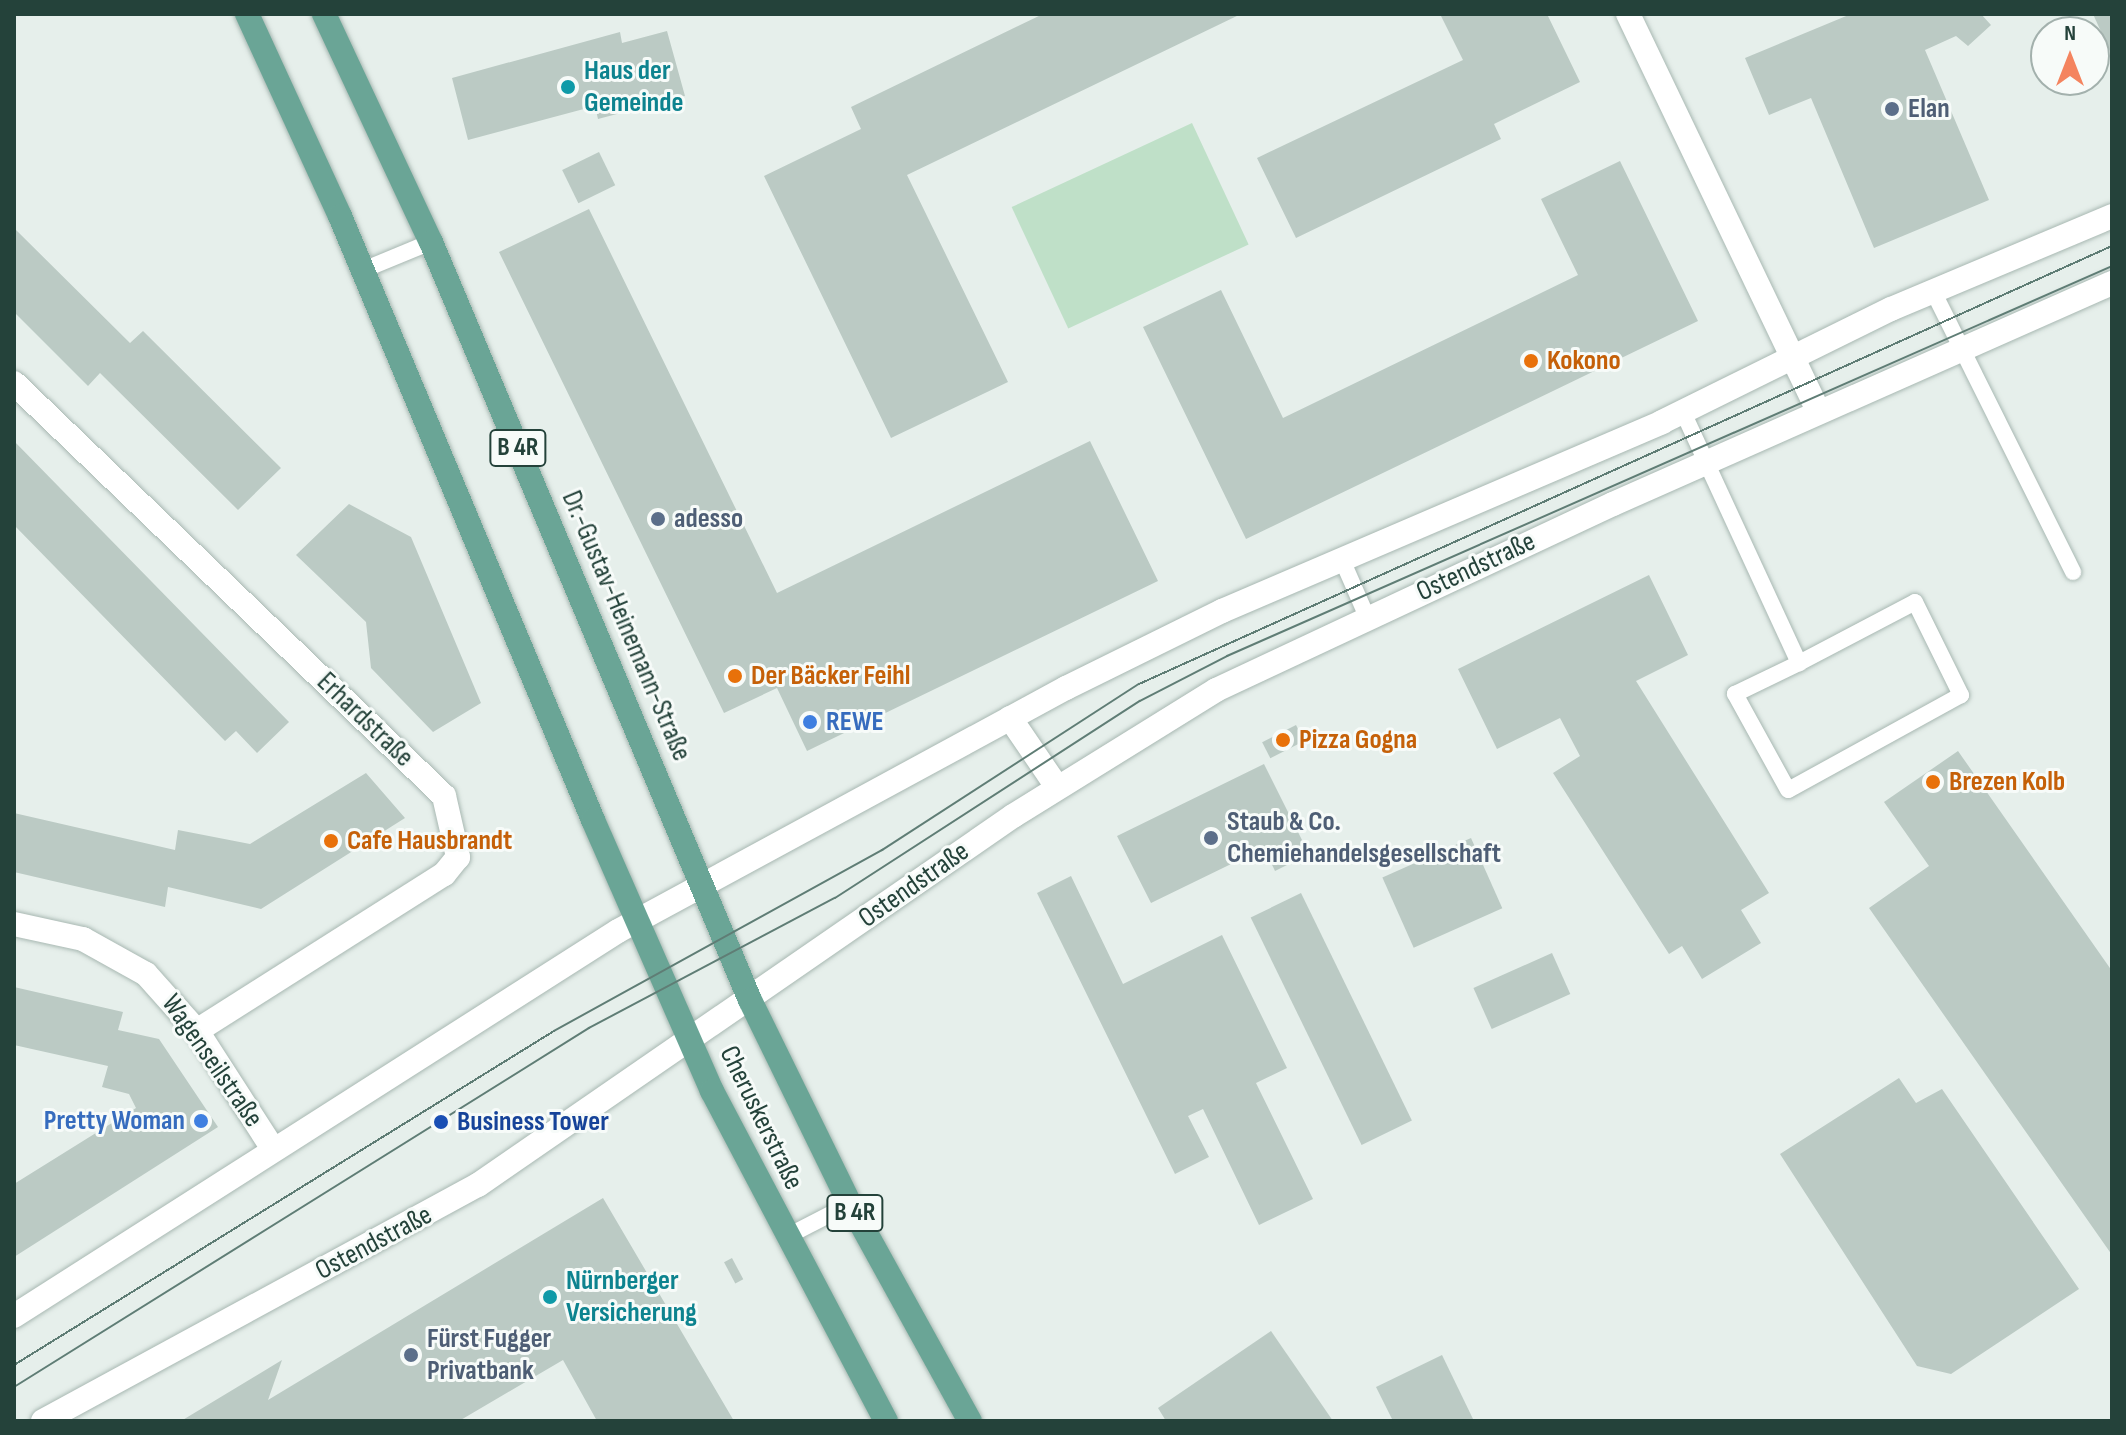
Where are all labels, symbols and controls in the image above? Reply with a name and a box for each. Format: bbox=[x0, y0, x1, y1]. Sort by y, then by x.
north arrow bbox=[2030, 16, 2110, 96]
text: N bbox=[2064, 20, 2076, 47]
place label: Haus der Gemeinde bbox=[584, 54, 683, 120]
marker: Haus der Gemeinde bbox=[559, 78, 577, 96]
place label: Elan bbox=[1908, 92, 1950, 126]
marker: Elan bbox=[1883, 100, 1901, 118]
place label: Kokono bbox=[1547, 344, 1621, 378]
marker: Kokono bbox=[1522, 352, 1540, 370]
road number: B 4R bbox=[488, 426, 548, 470]
street label: Dr.-Gustav-Heinemann-Straße bbox=[554, 486, 698, 766]
place label: adesso bbox=[674, 502, 743, 536]
marker: adesso bbox=[649, 510, 667, 528]
street label: Ostendstraße bbox=[1411, 525, 1541, 609]
place label: Der Bäcker Feihl bbox=[751, 659, 910, 693]
street label: Erhardstraße bbox=[310, 666, 420, 774]
marker: Der Bäcker Feihl bbox=[726, 667, 744, 685]
place label: REWE bbox=[826, 705, 884, 739]
marker: REWE bbox=[801, 713, 819, 731]
place label: Pizza Gogna bbox=[1299, 723, 1417, 757]
marker: Pizza Gogna bbox=[1274, 731, 1292, 749]
place label: Brezen Kolb bbox=[1949, 765, 2065, 799]
marker: Brezen Kolb bbox=[1924, 773, 1942, 791]
place label: Staub & Co. Chemiehandelsgesellschaft bbox=[1227, 805, 1501, 871]
place label: Cafe Hausbrandt bbox=[347, 824, 512, 858]
marker: Staub & Co. Chemiehandelsgesellschaft bbox=[1202, 829, 1220, 847]
marker: Cafe Hausbrandt bbox=[322, 832, 340, 850]
street label: Ostendstraße bbox=[852, 835, 976, 935]
street label: Wagenseilstraße bbox=[154, 988, 270, 1134]
street label: Cheruskerstraße bbox=[712, 1041, 810, 1195]
place label: Pretty Woman bbox=[44, 1104, 185, 1138]
place label: Business Tower bbox=[457, 1105, 609, 1139]
marker: Pretty Woman bbox=[192, 1112, 210, 1130]
marker: Business Tower bbox=[432, 1113, 450, 1131]
road number: B 4R bbox=[825, 1191, 885, 1235]
street label: Ostendstraße bbox=[310, 1198, 438, 1288]
place label: Nürnberger Versicherung bbox=[566, 1264, 697, 1330]
marker: Nürnberger Versicherung bbox=[541, 1288, 559, 1306]
place label: Fürst Fugger Privatbank bbox=[427, 1322, 551, 1388]
marker: Fürst Fugger Privatbank bbox=[402, 1346, 420, 1364]

